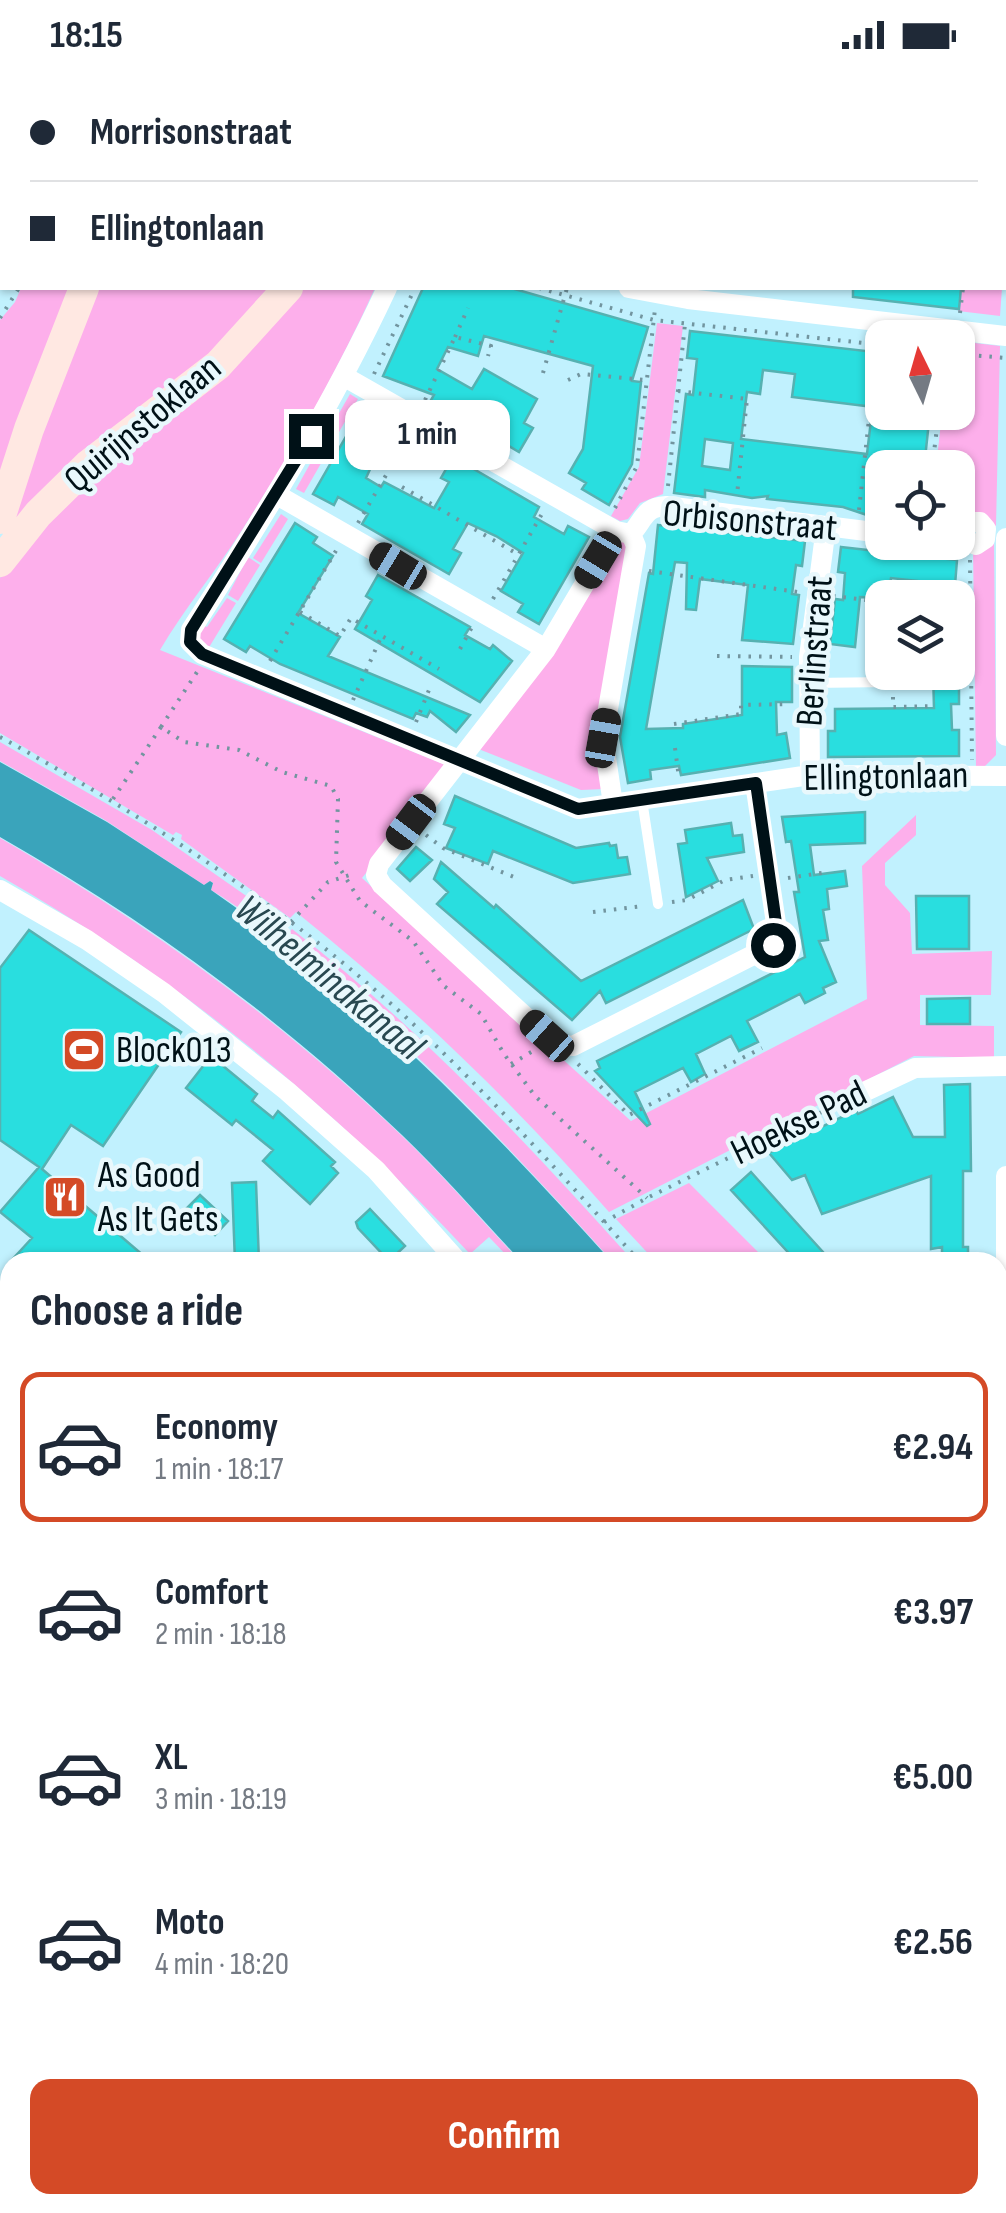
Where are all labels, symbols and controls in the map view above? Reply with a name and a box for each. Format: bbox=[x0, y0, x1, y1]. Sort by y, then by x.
text: 18:15 bbox=[50, 13, 123, 58]
text: Morrisonstraat bbox=[90, 110, 292, 155]
text: Ellingtonlaan bbox=[90, 206, 264, 251]
north arrow bbox=[865, 320, 975, 430]
map controls bbox=[865, 320, 975, 690]
street label: Quirijnstoklaan bbox=[56, 346, 230, 502]
callout: 1 min bbox=[346, 401, 511, 471]
route end bbox=[289, 414, 334, 459]
text: 1 min bbox=[398, 415, 457, 454]
button: locate bbox=[865, 450, 975, 560]
street label: Orbisonstraat bbox=[661, 491, 839, 551]
car bbox=[570, 527, 626, 593]
car bbox=[365, 538, 431, 594]
street label: Berlinstraat bbox=[787, 574, 843, 728]
button: layers bbox=[865, 580, 975, 690]
car bbox=[583, 706, 623, 770]
street label: Ellingtonlaan bbox=[803, 753, 969, 801]
car bbox=[381, 789, 441, 855]
water label: Wilhelminakanaal bbox=[225, 885, 435, 1072]
route start bbox=[751, 923, 796, 968]
car bbox=[515, 1005, 579, 1067]
sports icon: Block013 bbox=[61, 1027, 107, 1073]
place label: Block013 bbox=[116, 1028, 232, 1073]
street label: Hoekse Pad bbox=[724, 1071, 874, 1175]
place label: As Good As It Gets bbox=[97, 1153, 219, 1242]
restaurant icon: As Good As It Gets bbox=[42, 1174, 88, 1220]
text: Choose a ride bbox=[30, 1284, 243, 1339]
icon: car bbox=[35, 1402, 125, 1492]
text: Economy bbox=[155, 1405, 278, 1450]
text: €2.94 bbox=[893, 1425, 973, 1470]
text: 1 min · 18:17 bbox=[155, 1450, 283, 1489]
icon: car bbox=[35, 1567, 125, 1657]
text: Comfort bbox=[155, 1570, 269, 1615]
text: €3.97 bbox=[893, 1590, 973, 1635]
text: 2 min · 18:18 bbox=[155, 1615, 287, 1654]
icon: car bbox=[35, 1732, 125, 1822]
text: XL bbox=[155, 1735, 188, 1780]
text: €5.00 bbox=[893, 1755, 973, 1800]
text: 3 min · 18:19 bbox=[155, 1780, 287, 1819]
icon: car bbox=[35, 1897, 125, 1987]
text: Moto bbox=[155, 1900, 225, 1945]
text: €2.56 bbox=[893, 1920, 973, 1965]
text: 4 min · 18:20 bbox=[155, 1945, 289, 1984]
button: Confirm bbox=[30, 2079, 978, 2194]

